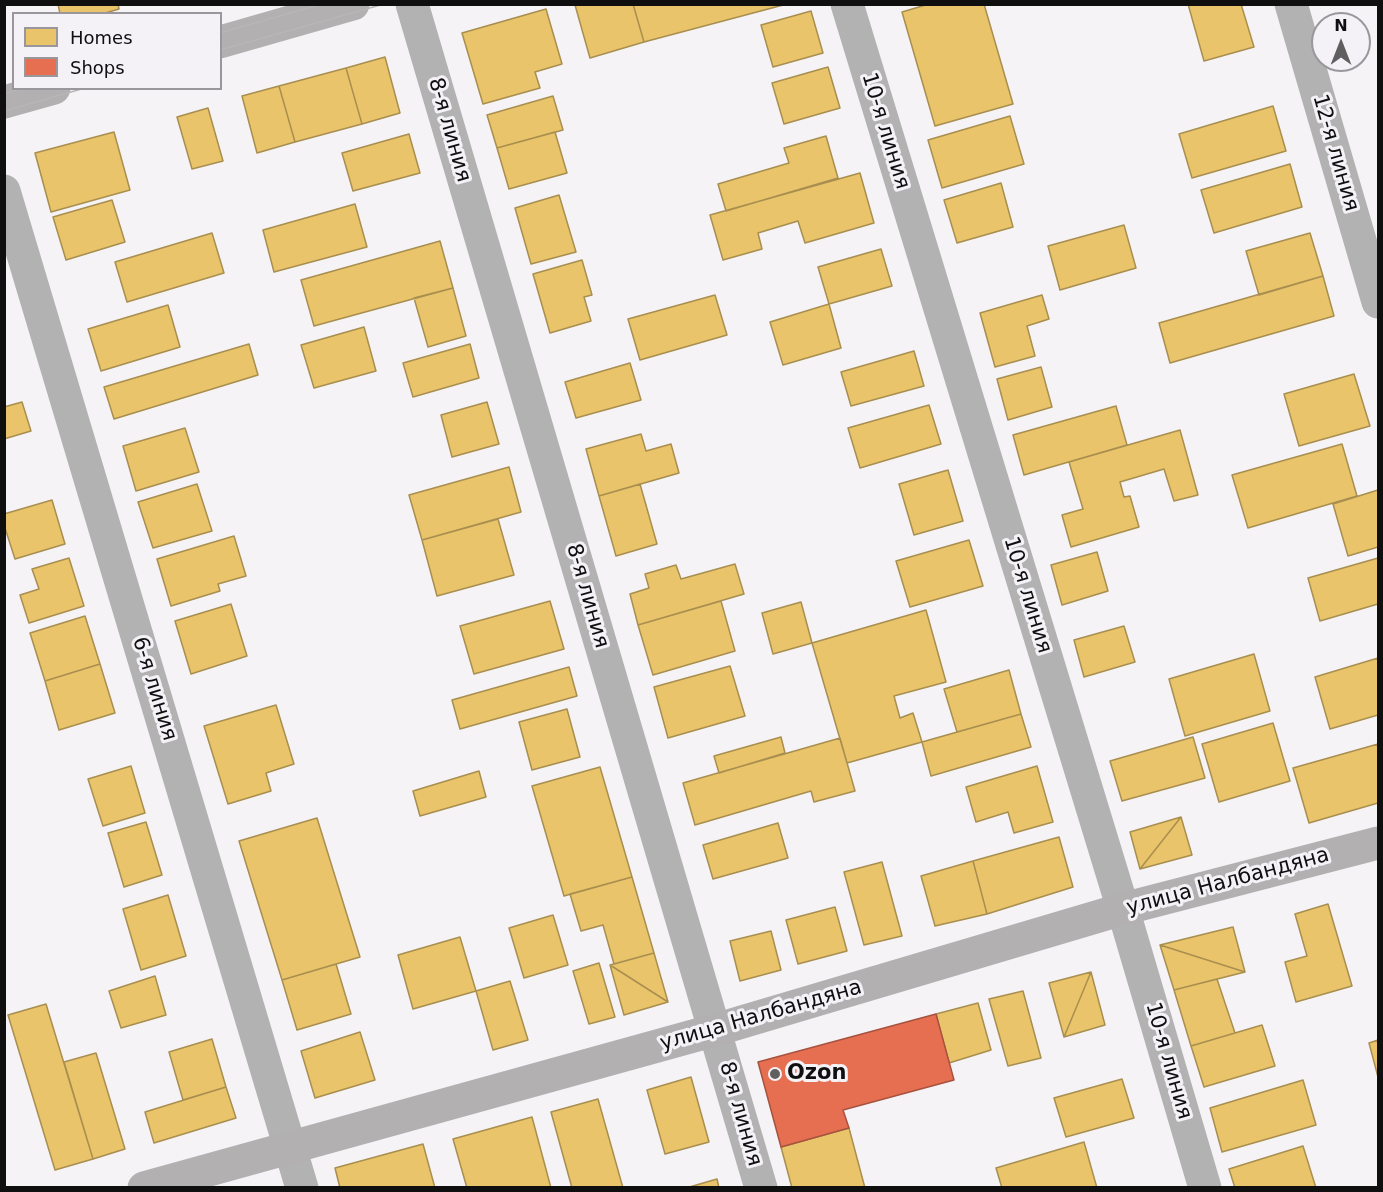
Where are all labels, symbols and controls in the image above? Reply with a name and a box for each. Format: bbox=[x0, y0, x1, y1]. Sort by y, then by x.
legend bbox=[12, 12, 222, 90]
north arrow bbox=[1311, 12, 1371, 72]
text: N bbox=[1334, 16, 1348, 35]
text: Homes bbox=[70, 27, 133, 48]
text: Shops bbox=[70, 57, 125, 78]
street label: 10-я линия bbox=[855, 70, 915, 192]
street label: 8-я линия bbox=[422, 75, 476, 185]
street label: 12-я линия bbox=[1306, 92, 1364, 214]
street label: 10-я линия bbox=[997, 534, 1057, 656]
street label: 8-я линия bbox=[560, 541, 614, 651]
street label: 6-я линия bbox=[126, 634, 182, 744]
street label: улица Налбандяна bbox=[1124, 843, 1332, 921]
street label: улица Налбандяна bbox=[657, 975, 865, 1057]
street label: 10-я линия bbox=[1139, 1000, 1197, 1122]
street label: 8-я линия bbox=[713, 1059, 767, 1169]
place label: Ozon bbox=[787, 1061, 846, 1087]
marker: Ozon bbox=[768, 1067, 782, 1081]

